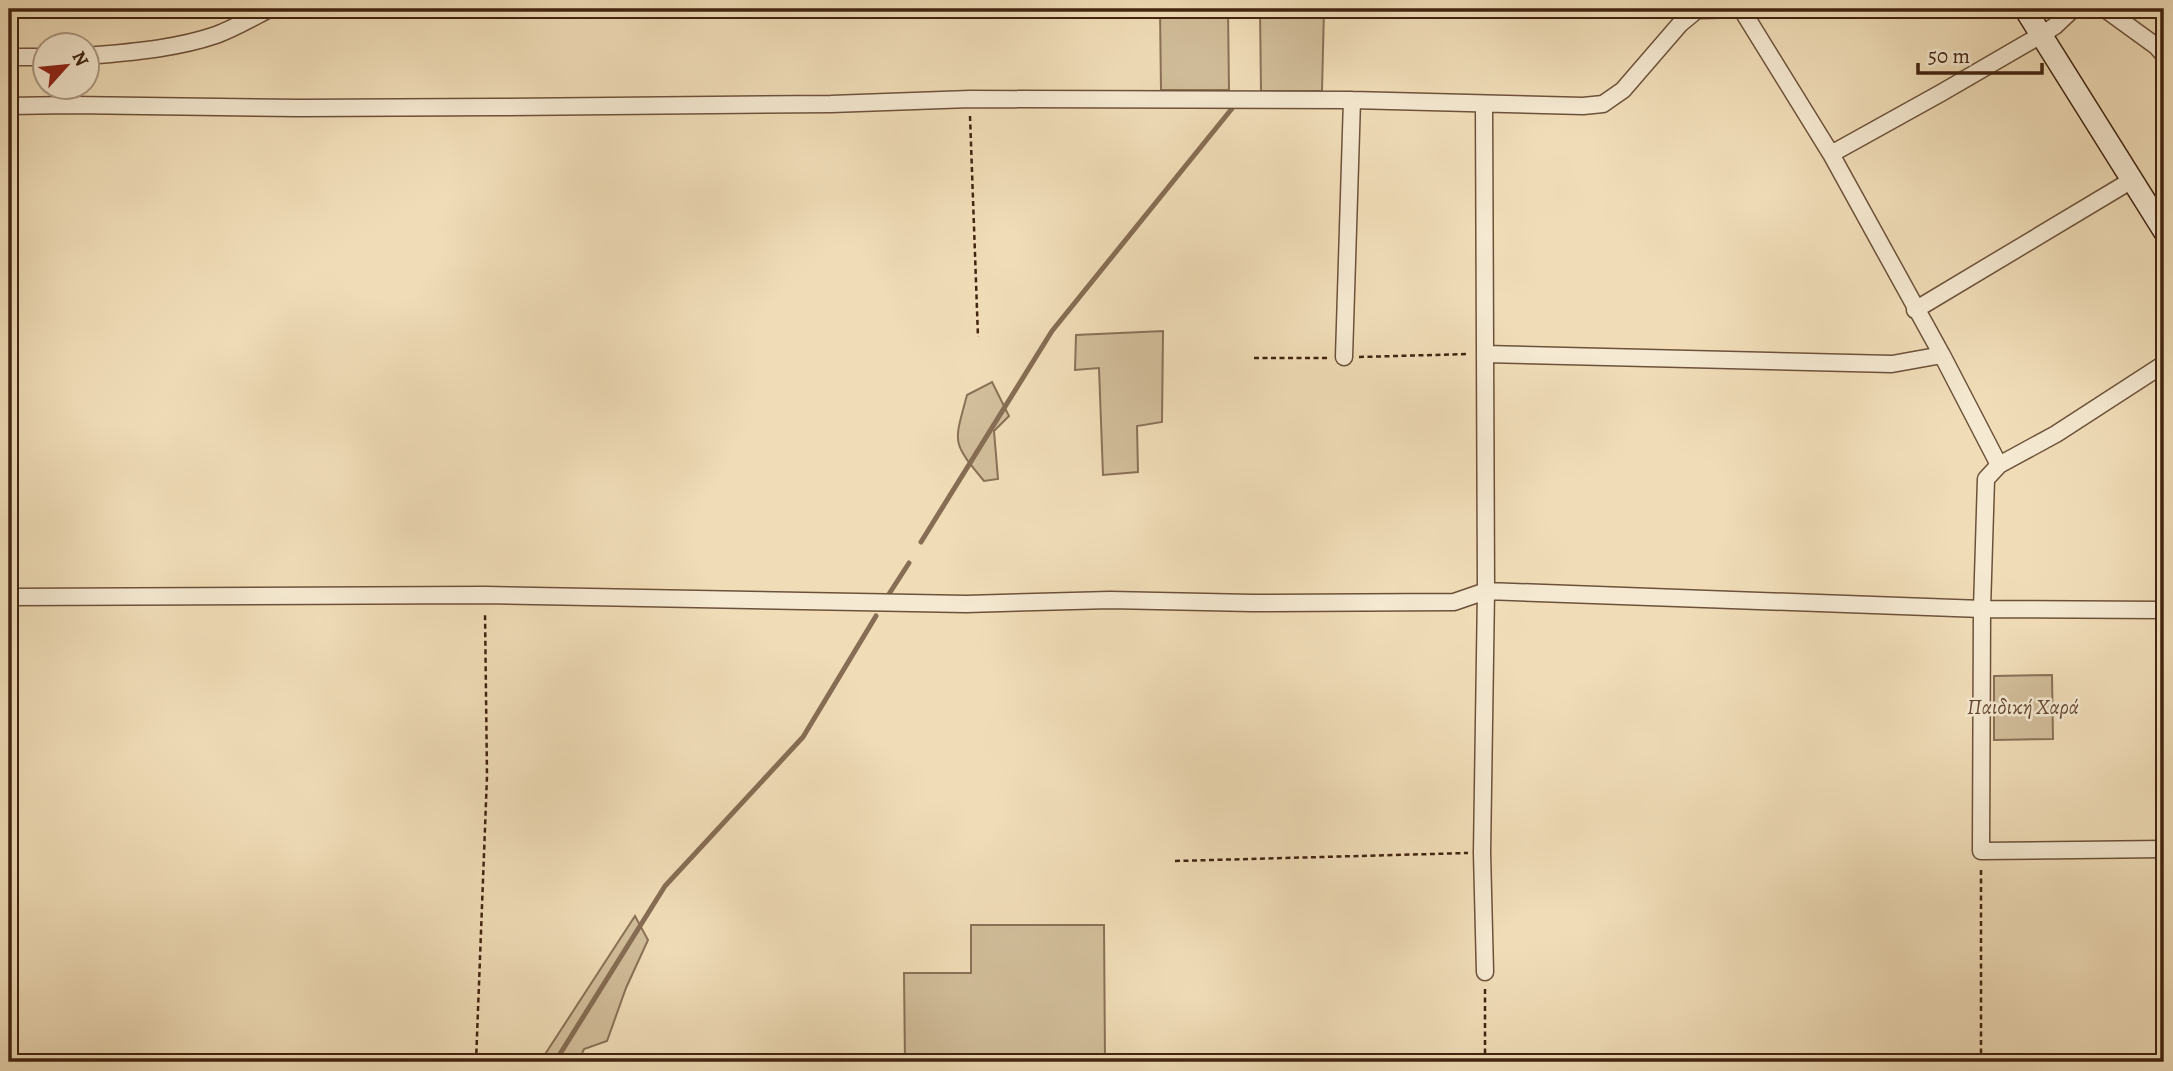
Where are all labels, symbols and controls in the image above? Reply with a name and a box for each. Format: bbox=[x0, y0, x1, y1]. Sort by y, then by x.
north arrow bbox=[32, 32, 102, 102]
scale bar bbox=[1918, 32, 2042, 76]
text: 50 m bbox=[1928, 42, 1970, 70]
text: N bbox=[66, 47, 95, 71]
park label: Παιδική Χαρά bbox=[1967, 693, 2079, 721]

